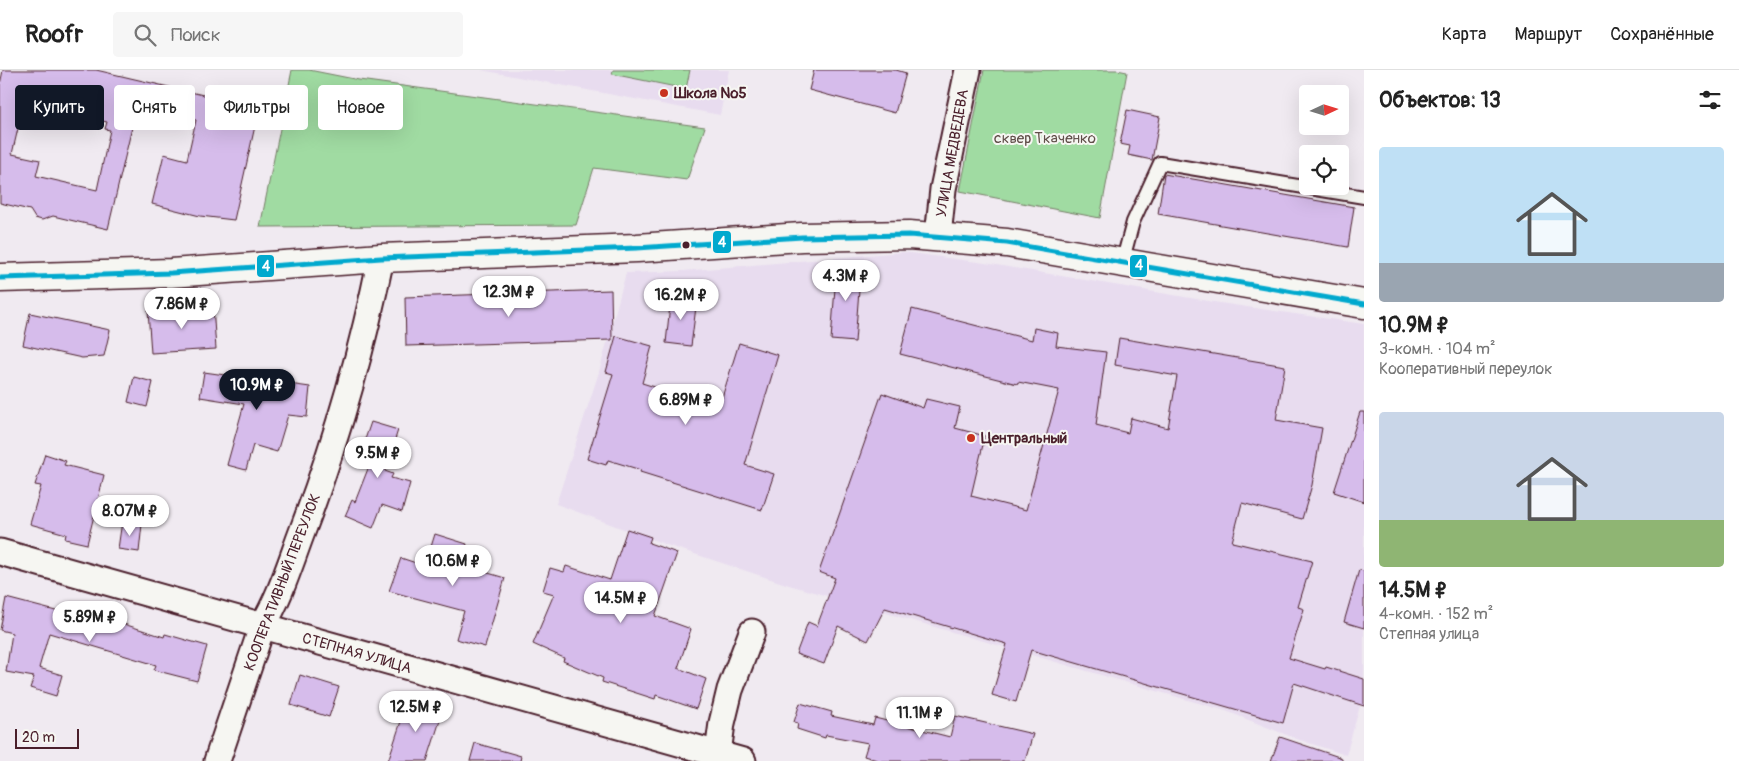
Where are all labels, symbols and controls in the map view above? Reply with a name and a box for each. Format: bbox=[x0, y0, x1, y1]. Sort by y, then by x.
search box bbox=[113, 12, 463, 57]
text: Roofr bbox=[25, 20, 83, 49]
icon: search bbox=[131, 21, 159, 49]
text: Поиск bbox=[171, 23, 221, 47]
text: Карта bbox=[1442, 23, 1486, 46]
text: Маршрут bbox=[1514, 23, 1582, 46]
text: Сохранённые bbox=[1610, 23, 1714, 46]
place label: Школа №5 bbox=[673, 84, 747, 103]
chip: Купить bbox=[15, 85, 104, 130]
chip: Снять bbox=[114, 85, 195, 130]
chip: Фильтры bbox=[205, 85, 308, 130]
chip: Новое bbox=[318, 85, 403, 130]
north arrow bbox=[1299, 85, 1349, 135]
map controls bbox=[1299, 85, 1349, 195]
icon: filters bbox=[1696, 86, 1724, 114]
marker: Школа №5 bbox=[658, 87, 670, 99]
street label: УЛИЦА МЕДВЕДЕВА bbox=[932, 87, 973, 219]
text: Объектов: 13 bbox=[1379, 87, 1501, 114]
park label: сквер Ткаченко bbox=[994, 129, 1096, 148]
button: locate bbox=[1299, 145, 1349, 195]
icon: home bbox=[1507, 179, 1597, 269]
line badge: 4 bbox=[712, 230, 732, 254]
text: 4 bbox=[718, 234, 727, 251]
unlabelled marker bbox=[681, 240, 691, 250]
line badge: 4 bbox=[256, 254, 275, 278]
line badge: 4 bbox=[1129, 254, 1148, 278]
text: 4 bbox=[1135, 257, 1144, 274]
text: 4 bbox=[262, 258, 271, 275]
pin: 4.3M ₽ bbox=[805, 260, 887, 302]
text: 4.3M ₽ bbox=[823, 266, 869, 286]
pin: 12.3M ₽ bbox=[463, 276, 555, 318]
pin: 16.2M ₽ bbox=[635, 278, 727, 321]
text: 12.3M ₽ bbox=[483, 282, 535, 302]
text: 16.2M ₽ bbox=[655, 285, 707, 305]
pin: 7.86M ₽ bbox=[136, 288, 228, 330]
text: 7.86M ₽ bbox=[155, 294, 209, 314]
text: 10.9M ₽ bbox=[1379, 312, 1449, 339]
text: 3-комн. · 104 m² bbox=[1379, 339, 1495, 359]
text: Кооперативный переулок bbox=[1379, 359, 1552, 379]
pin: 10.9M ₽ bbox=[211, 368, 303, 411]
text: 10.9M ₽ bbox=[230, 375, 284, 395]
pin: 6.89M ₽ bbox=[640, 384, 732, 426]
text: 6.89M ₽ bbox=[659, 390, 713, 410]
place label: Центральный bbox=[981, 429, 1067, 448]
marker: Центральный bbox=[965, 432, 977, 444]
pin: 9.5M ₽ bbox=[337, 436, 419, 479]
text: 9.5M ₽ bbox=[355, 443, 401, 463]
icon: home bbox=[1507, 444, 1597, 534]
street label: КООПЕРАТИВНЫЙ ПЕРЕУЛОК bbox=[240, 491, 325, 673]
pin: 8.07M ₽ bbox=[84, 494, 176, 537]
text: 8.07M ₽ bbox=[102, 501, 158, 521]
pin: 10.6M ₽ bbox=[407, 544, 499, 587]
text: 10.6M ₽ bbox=[426, 551, 480, 571]
text: 14.5M ₽ bbox=[1379, 577, 1448, 604]
pin: 14.5M ₽ bbox=[575, 582, 667, 624]
text: 14.5M ₽ bbox=[595, 588, 647, 608]
pin: 5.89M ₽ bbox=[44, 600, 136, 643]
text: 4-комн. · 152 m² bbox=[1379, 604, 1493, 624]
text: 5.89M ₽ bbox=[63, 607, 117, 627]
text: Степная улица bbox=[1379, 624, 1479, 644]
street label: СТЕПНАЯ УЛИЦА bbox=[300, 629, 414, 678]
pin: 12.5M ₽ bbox=[370, 690, 462, 733]
pin: 11.1M ₽ bbox=[874, 696, 966, 739]
text: 12.5M ₽ bbox=[390, 697, 442, 717]
text: 11.1M ₽ bbox=[897, 703, 943, 723]
scale bar bbox=[15, 726, 79, 749]
text: 20 m bbox=[22, 729, 55, 746]

